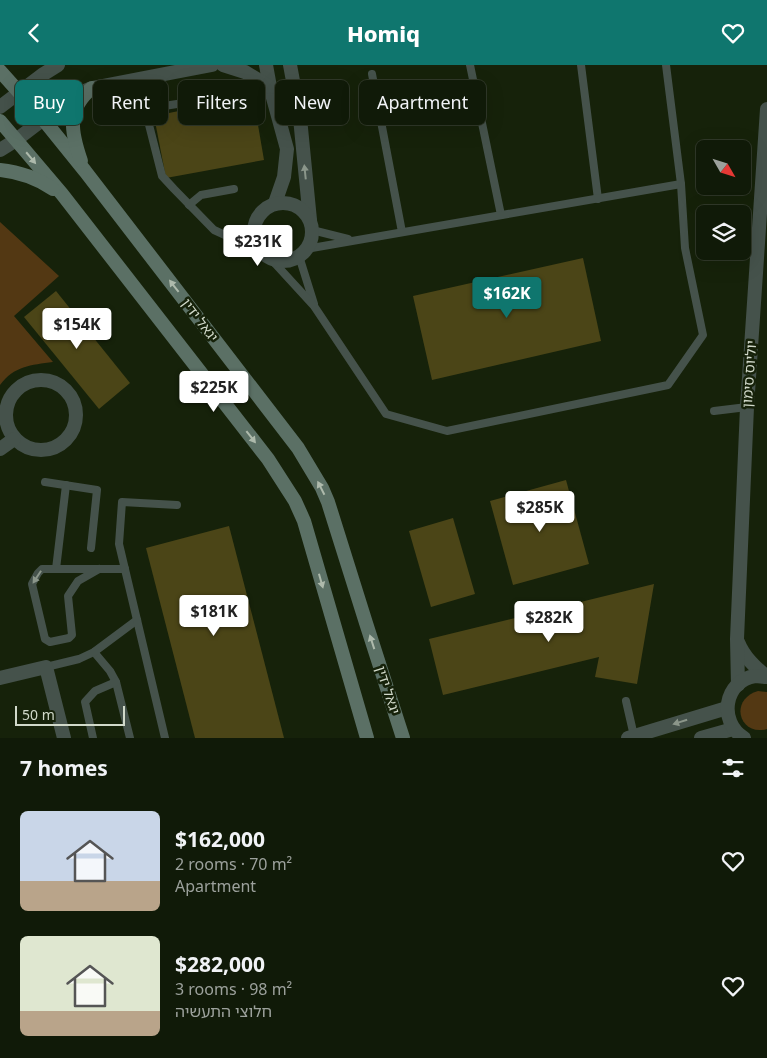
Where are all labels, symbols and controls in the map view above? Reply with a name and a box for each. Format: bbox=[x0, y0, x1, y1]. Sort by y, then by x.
text: Homiq bbox=[347, 18, 420, 48]
icon: back bbox=[20, 19, 48, 47]
icon: heart bbox=[719, 19, 747, 47]
chip: Buy bbox=[15, 80, 83, 125]
chip: Rent bbox=[93, 80, 168, 125]
chip: Filters bbox=[178, 80, 265, 125]
chip: New bbox=[275, 80, 349, 125]
chip: Apartment bbox=[359, 80, 486, 125]
north arrow bbox=[696, 140, 751, 195]
map controls bbox=[696, 140, 751, 260]
one-way arrow bbox=[26, 152, 37, 165]
one-way arrow bbox=[301, 164, 309, 180]
button: layers bbox=[696, 205, 751, 260]
pin: $231K bbox=[223, 225, 293, 267]
text: $231K bbox=[234, 230, 282, 252]
pin: $162K bbox=[472, 277, 542, 319]
one-way arrow bbox=[168, 280, 179, 293]
text: $162K bbox=[483, 282, 531, 304]
street label: יגאל ידין bbox=[178, 294, 223, 345]
pin: $154K bbox=[42, 307, 112, 350]
text: $154K bbox=[53, 313, 101, 335]
street label: יוליוס סימון bbox=[737, 340, 760, 408]
pin: $225K bbox=[179, 371, 249, 413]
text: $225K bbox=[190, 376, 238, 398]
one-way arrow bbox=[246, 430, 256, 444]
one-way arrow bbox=[317, 480, 325, 495]
pin: $285K bbox=[505, 491, 575, 533]
text: $285K bbox=[516, 496, 564, 518]
one-way arrow bbox=[32, 570, 42, 583]
one-way arrow bbox=[318, 574, 326, 589]
pin: $181K bbox=[179, 595, 249, 637]
text: $181K bbox=[190, 600, 238, 622]
pin: $282K bbox=[514, 601, 584, 643]
text: $282K bbox=[525, 606, 573, 628]
one-way arrow bbox=[368, 634, 375, 649]
street label: יגאל ידין bbox=[372, 663, 405, 716]
scale bar bbox=[15, 703, 125, 726]
text: 50 m bbox=[22, 705, 55, 724]
one-way arrow bbox=[672, 718, 687, 726]
text: 7 homes bbox=[20, 754, 108, 782]
icon: filters bbox=[719, 754, 747, 782]
text: $162,000 bbox=[175, 825, 265, 853]
icon: home bbox=[60, 831, 120, 891]
icon: heart bbox=[719, 847, 747, 875]
text: 2 rooms · 70 m² bbox=[175, 853, 292, 875]
text: Apartment bbox=[175, 875, 256, 897]
text: $282,000 bbox=[175, 950, 265, 978]
icon: home bbox=[60, 956, 120, 1016]
icon: heart bbox=[719, 972, 747, 1000]
text: 3 rooms · 98 m² bbox=[175, 978, 292, 1000]
text: חלוצי התעשיה bbox=[175, 1000, 272, 1022]

